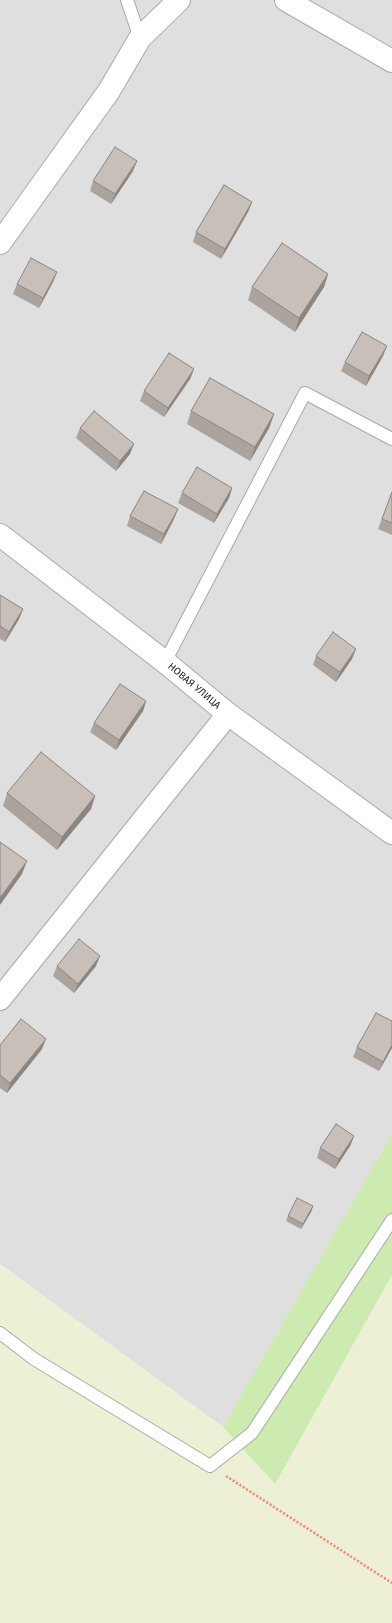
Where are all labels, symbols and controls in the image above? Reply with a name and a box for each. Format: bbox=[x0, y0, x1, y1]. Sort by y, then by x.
street label: НОВАЯ УЛИЦА bbox=[165, 660, 223, 712]

